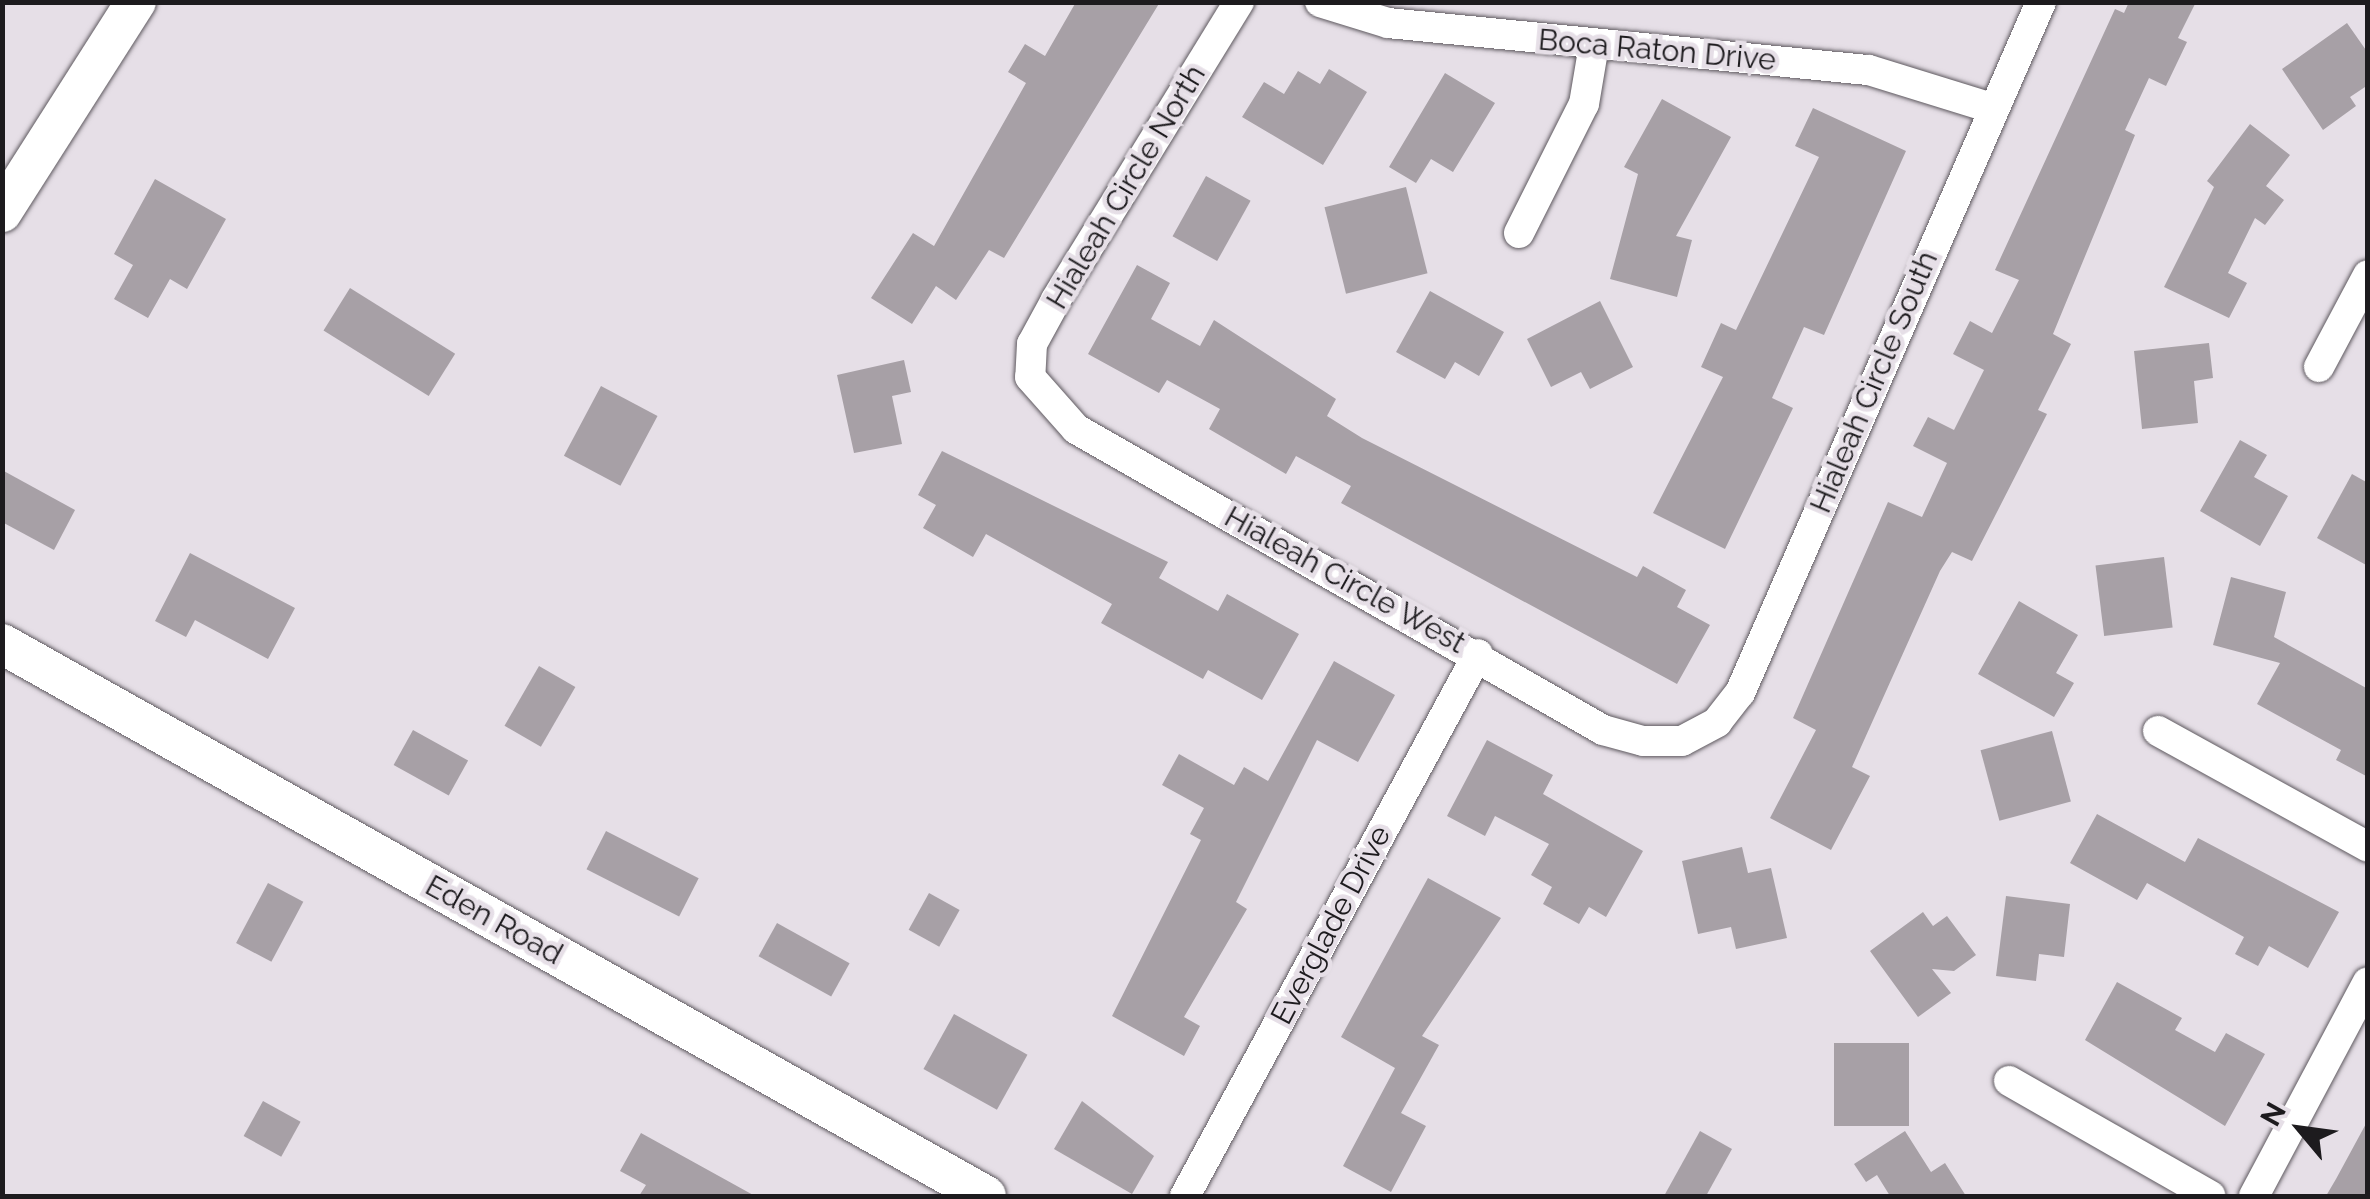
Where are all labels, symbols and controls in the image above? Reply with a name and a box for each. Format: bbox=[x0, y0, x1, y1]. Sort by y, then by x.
street label: Boca Raton Drive bbox=[1537, 22, 1777, 78]
street label: Hialeah Circle North bbox=[1039, 59, 1213, 315]
street label: Hialeah Circle South bbox=[1803, 246, 1945, 518]
street label: Hialeah Circle West bbox=[1218, 499, 1472, 661]
street label: Everglade Drive bbox=[1264, 820, 1398, 1030]
street label: Eden Road bbox=[419, 868, 569, 972]
north arrow bbox=[2250, 1079, 2350, 1179]
text: N bbox=[2254, 1097, 2293, 1132]

